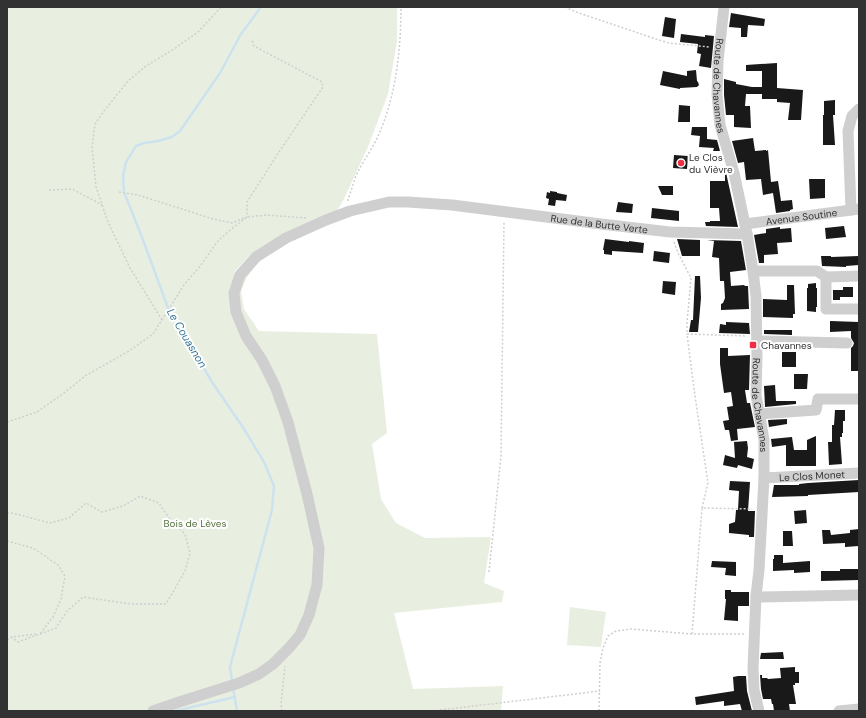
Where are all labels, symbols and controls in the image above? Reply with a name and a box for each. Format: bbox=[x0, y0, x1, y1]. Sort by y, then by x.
street label: Route de Chavannes bbox=[710, 38, 728, 135]
place label: Le Clos du Vièvre bbox=[689, 151, 733, 176]
marker: Le Clos du Vièvre bbox=[676, 158, 686, 168]
street label: Avenue Soutine bbox=[765, 206, 838, 228]
street label: Rue de la Butte Verte bbox=[550, 212, 649, 236]
water label: Le Couasnon bbox=[164, 306, 210, 370]
place label: Chavannes bbox=[761, 339, 812, 352]
marker: Chavannes bbox=[748, 340, 758, 350]
street label: Route de Chavannes bbox=[749, 358, 770, 452]
street label: Le Clos Monet bbox=[779, 468, 845, 484]
park label: Bois de Lèves bbox=[164, 517, 226, 530]

